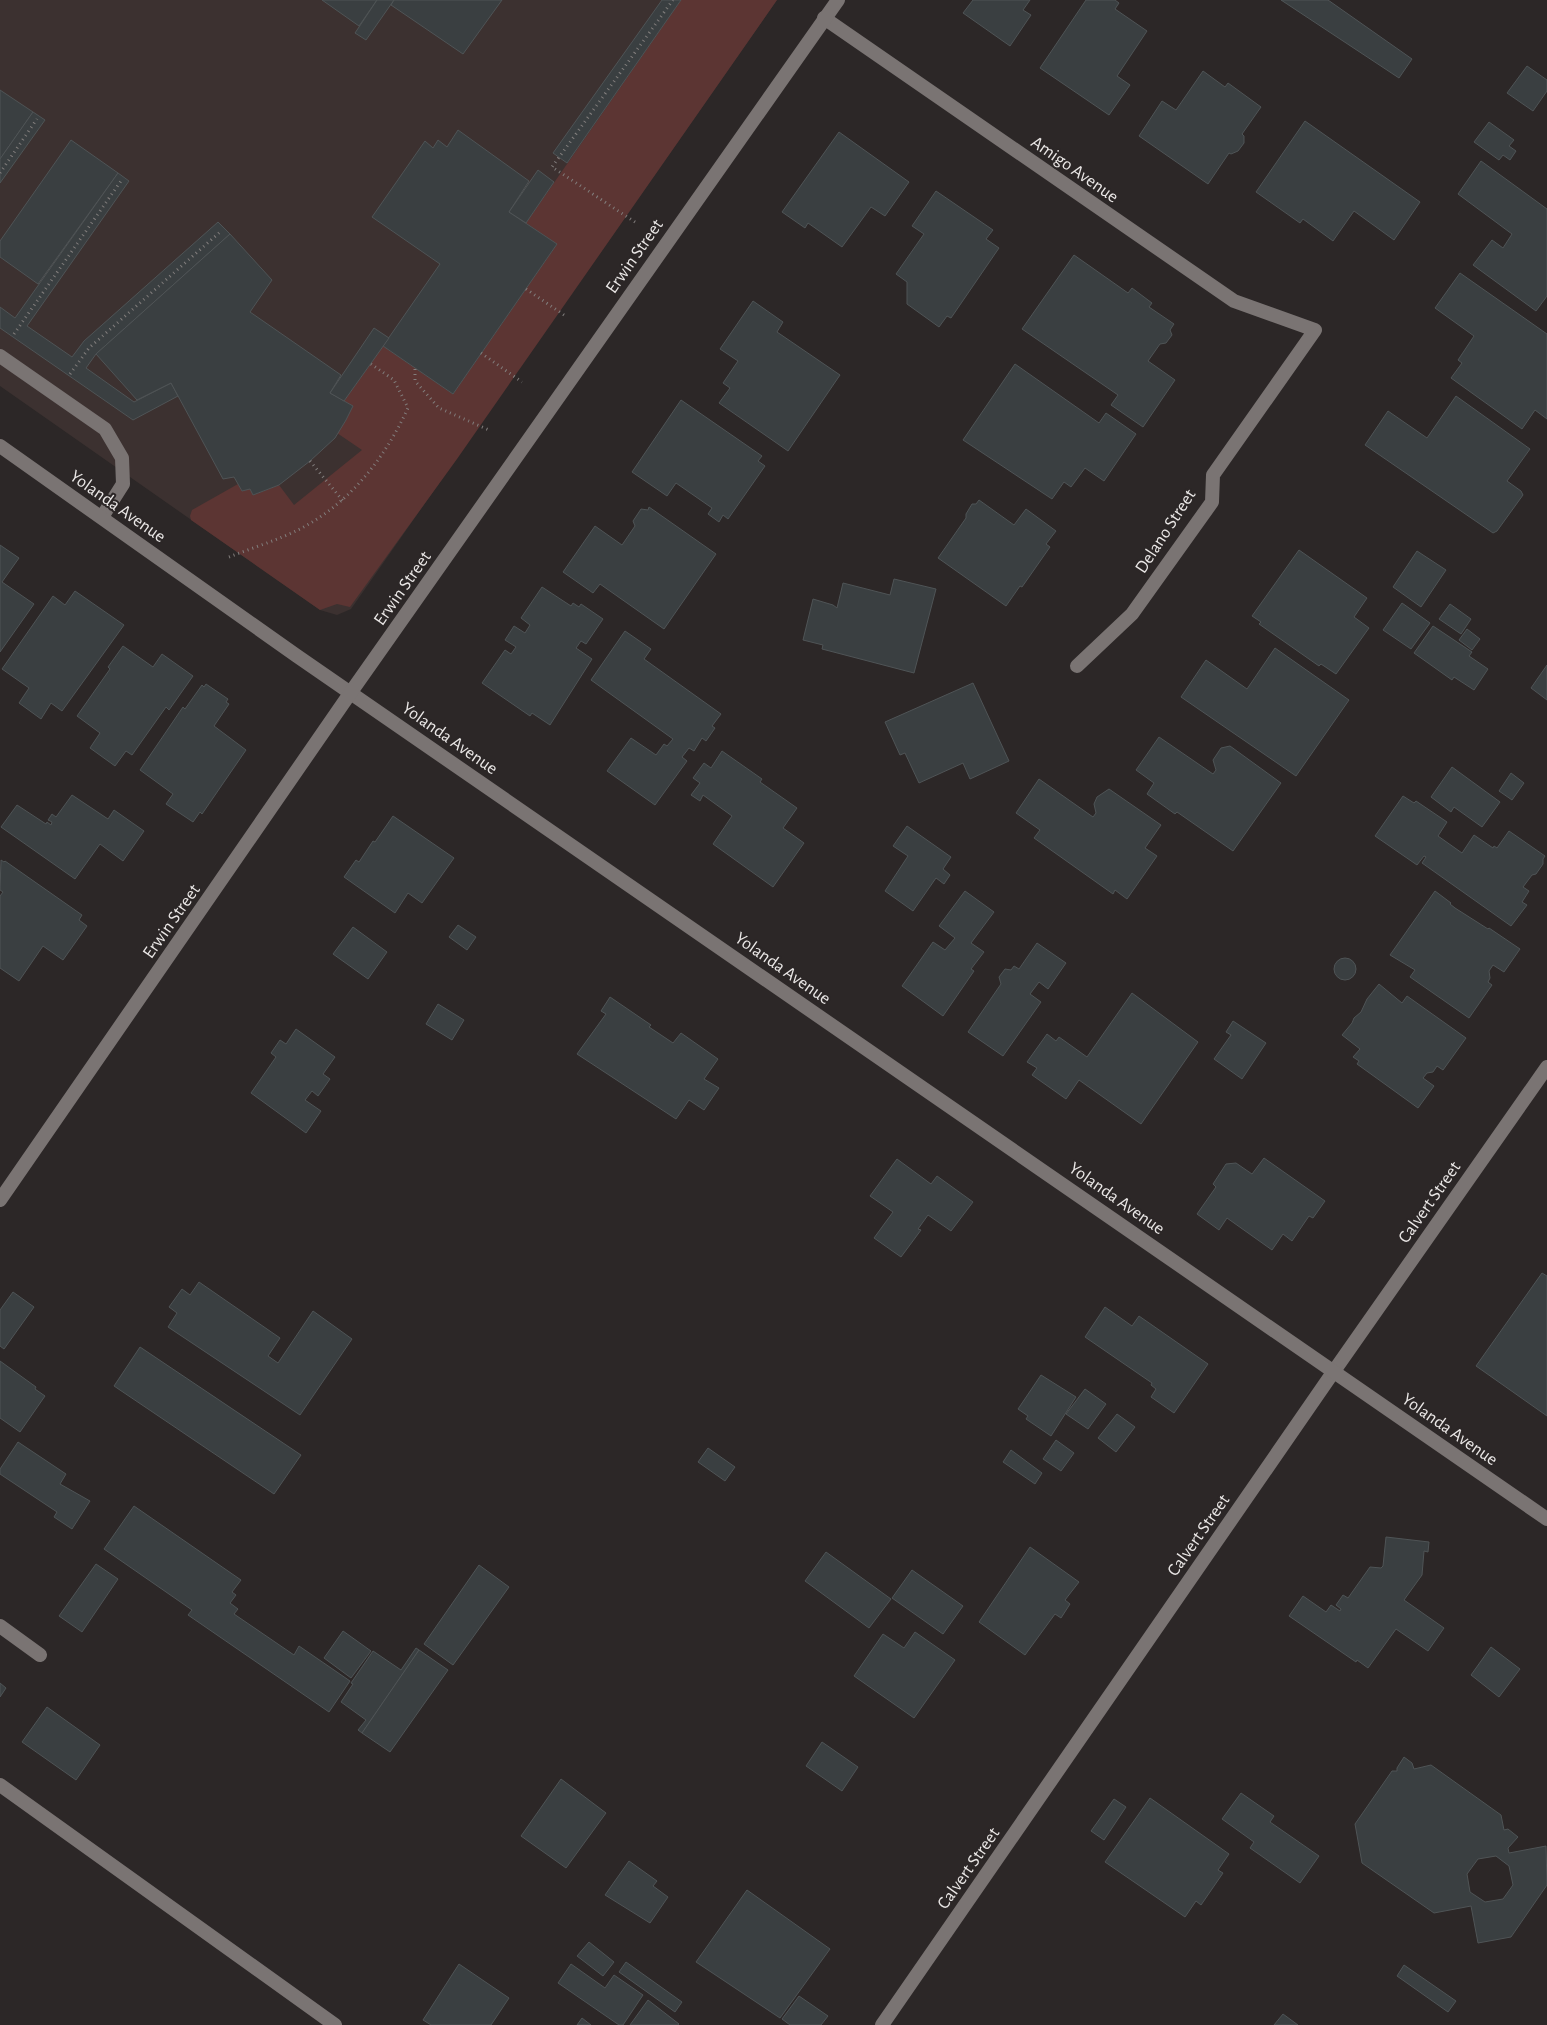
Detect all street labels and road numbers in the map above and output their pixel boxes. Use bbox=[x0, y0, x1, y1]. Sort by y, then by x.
street label: Amigo Avenue bbox=[1027, 133, 1121, 206]
street label: Erwin Street bbox=[603, 216, 667, 297]
street label: Yolanda Avenue bbox=[66, 467, 169, 546]
street label: Delano Street bbox=[1132, 486, 1200, 577]
street label: Erwin Street bbox=[371, 548, 435, 629]
street label: Yolanda Avenue bbox=[398, 699, 501, 778]
street label: Erwin Street bbox=[140, 881, 204, 962]
street label: Yolanda Avenue bbox=[731, 929, 834, 1008]
street label: Calvert Street bbox=[1395, 1158, 1464, 1247]
street label: Yolanda Avenue bbox=[1065, 1159, 1168, 1238]
street label: Yolanda Avenue bbox=[1398, 1390, 1501, 1469]
street label: Calvert Street bbox=[1164, 1491, 1233, 1580]
street label: Calvert Street bbox=[934, 1824, 1003, 1913]

